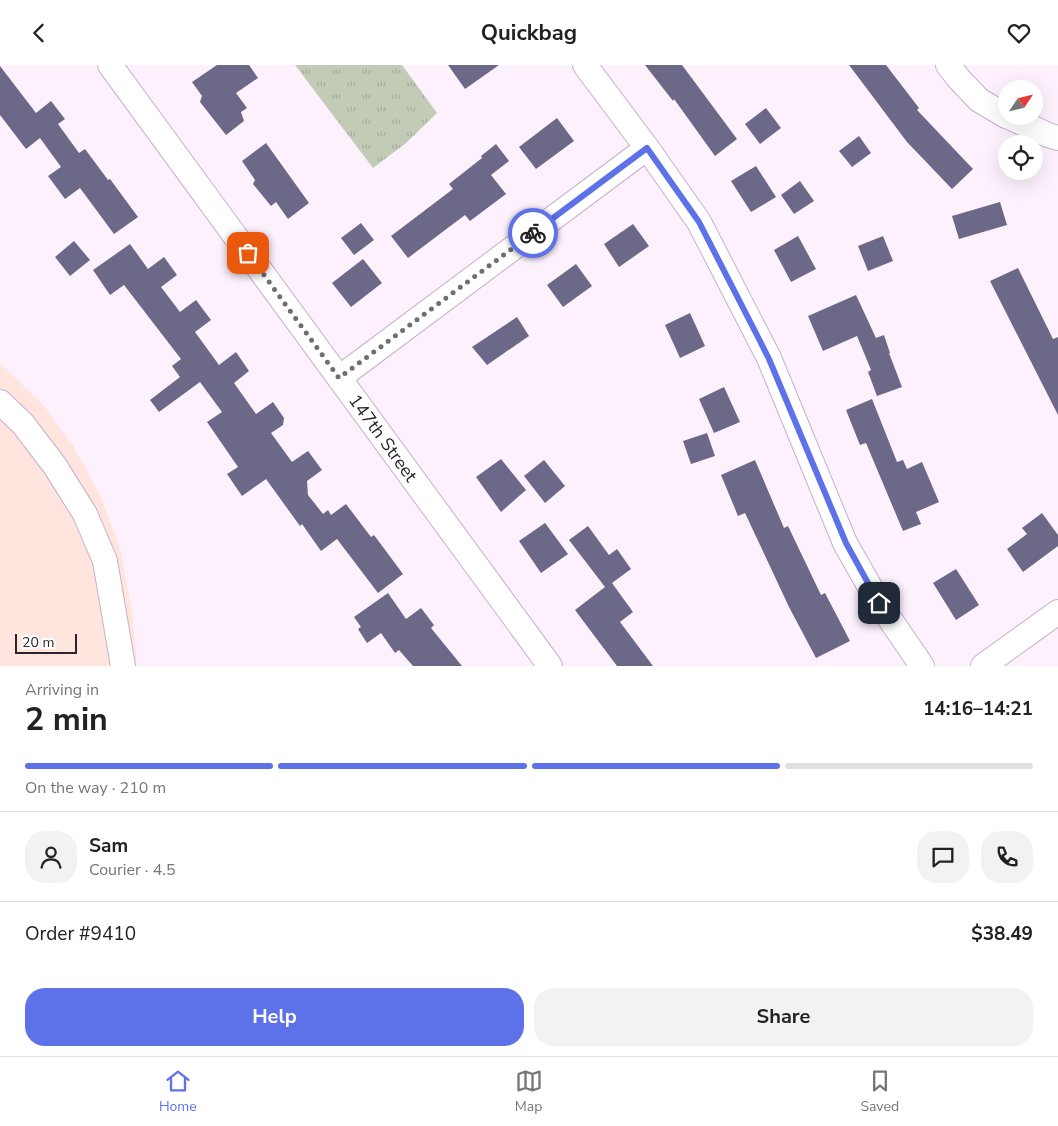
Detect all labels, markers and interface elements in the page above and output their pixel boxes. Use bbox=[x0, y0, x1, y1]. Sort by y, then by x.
text: Quickbag bbox=[481, 18, 577, 48]
icon: back bbox=[25, 19, 53, 47]
icon: heart bbox=[1005, 19, 1033, 47]
north arrow bbox=[998, 80, 1042, 125]
map controls bbox=[998, 80, 1043, 180]
button: locate bbox=[998, 135, 1043, 180]
courier bbox=[508, 208, 558, 258]
icon: bike bbox=[519, 219, 547, 247]
pin bbox=[227, 232, 269, 274]
icon: bag bbox=[234, 239, 262, 267]
street label: 147th Street bbox=[343, 389, 423, 487]
pin bbox=[858, 582, 900, 624]
icon: home bbox=[865, 589, 893, 617]
scale bar bbox=[15, 631, 78, 654]
text: 20 m bbox=[22, 633, 54, 652]
text: Arriving in bbox=[25, 679, 99, 701]
text: 14:16–14:21 bbox=[923, 696, 1033, 722]
text: 2 min bbox=[25, 698, 108, 741]
text: On the way · 210 m bbox=[25, 777, 166, 799]
button: person bbox=[25, 831, 77, 883]
button: chat bbox=[917, 831, 969, 883]
button: phone bbox=[981, 831, 1033, 883]
text: Sam bbox=[89, 833, 128, 859]
text: Courier · 4.5 bbox=[89, 859, 175, 881]
text: Order #9410 bbox=[25, 921, 136, 947]
text: $38.49 bbox=[971, 921, 1033, 947]
button: Help bbox=[25, 988, 524, 1046]
button: Share bbox=[534, 988, 1033, 1046]
tab: Home bbox=[159, 1067, 197, 1116]
tab: Map bbox=[515, 1067, 543, 1116]
tab: Saved bbox=[860, 1067, 899, 1116]

